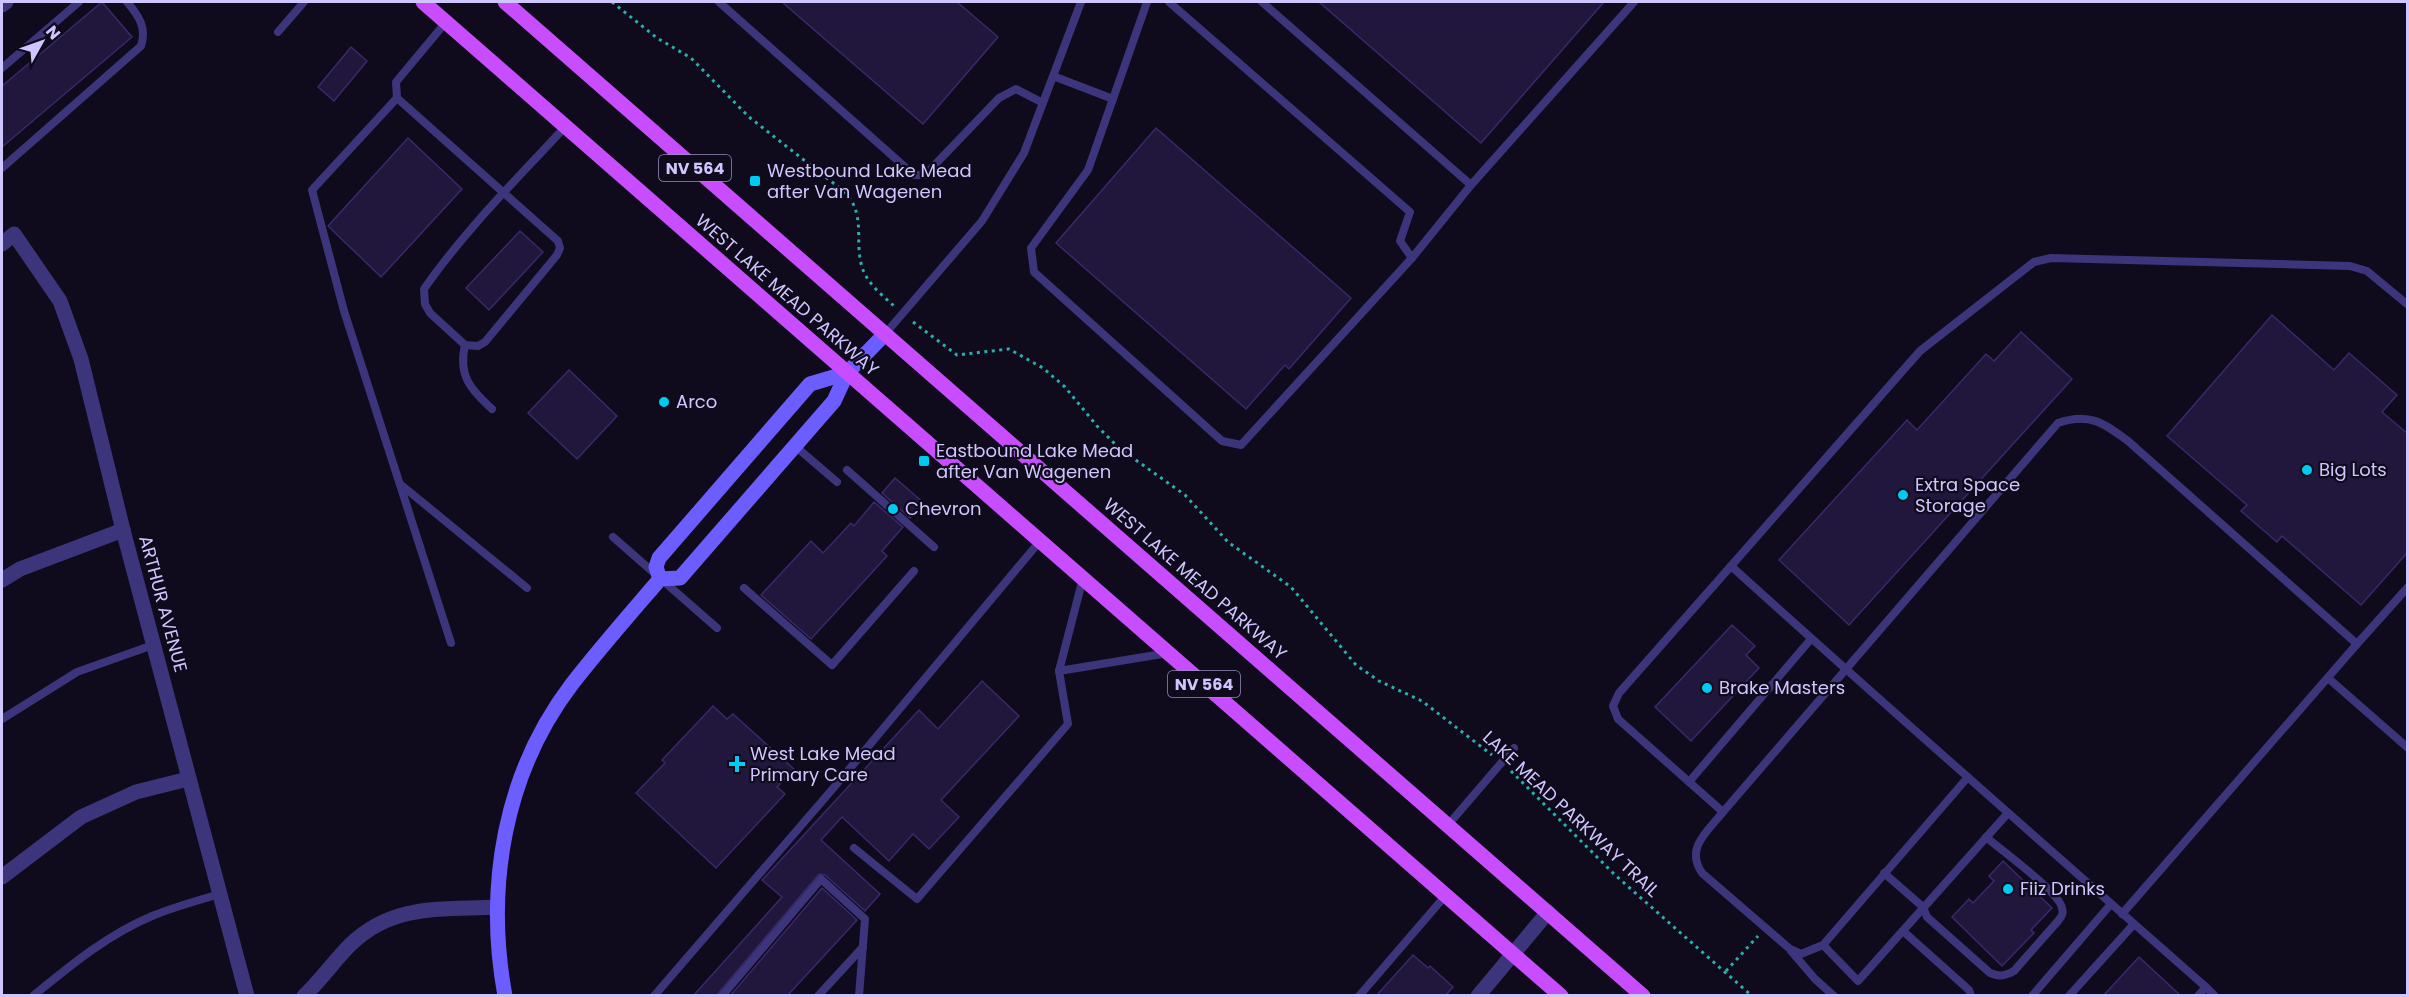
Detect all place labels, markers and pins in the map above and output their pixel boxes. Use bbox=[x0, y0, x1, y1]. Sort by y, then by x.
place label: Westbound Lake Mead after Van Wagenen bbox=[767, 158, 972, 204]
marker: Westbound Lake Mead after Van Wagenen bbox=[748, 174, 762, 188]
place label: Arco bbox=[676, 389, 717, 414]
marker: Arco bbox=[657, 395, 671, 409]
place label: Eastbound Lake Mead after Van Wagenen bbox=[936, 438, 1133, 484]
marker: Eastbound Lake Mead after Van Wagenen bbox=[917, 454, 931, 468]
place label: Big Lots bbox=[2319, 457, 2387, 482]
marker: Big Lots bbox=[2300, 463, 2314, 477]
place label: Extra Space Storage bbox=[1915, 472, 2020, 518]
marker: Extra Space Storage bbox=[1896, 488, 1910, 502]
place label: Chevron bbox=[905, 496, 981, 521]
marker: Chevron bbox=[886, 502, 900, 516]
place label: Brake Masters bbox=[1719, 675, 1845, 700]
marker: Brake Masters bbox=[1700, 681, 1714, 695]
place label: West Lake Mead Primary Care bbox=[750, 741, 896, 787]
marker: West Lake Mead Primary Care bbox=[728, 755, 746, 773]
place label: Fiiz Drinks bbox=[2020, 876, 2105, 901]
marker: Fiiz Drinks bbox=[2001, 882, 2015, 896]

